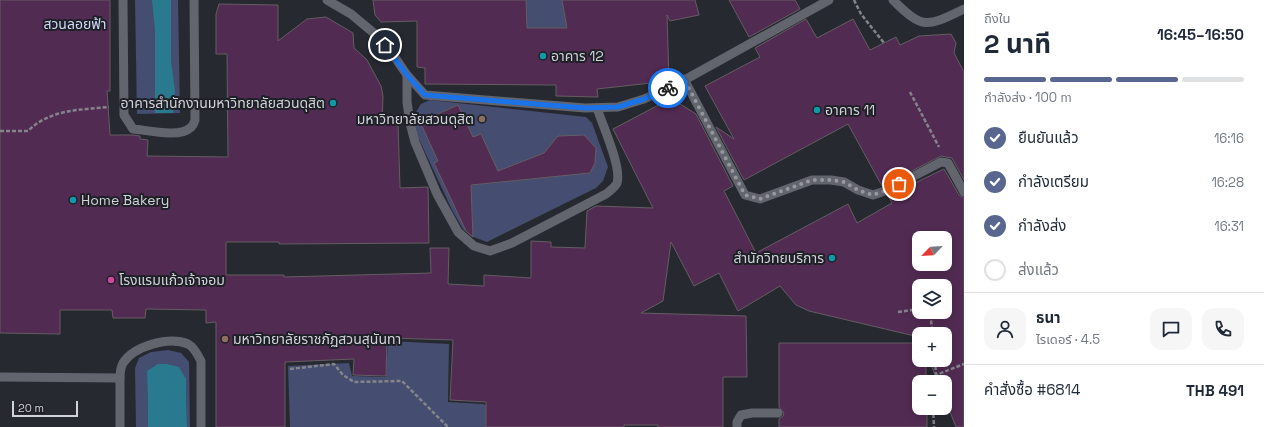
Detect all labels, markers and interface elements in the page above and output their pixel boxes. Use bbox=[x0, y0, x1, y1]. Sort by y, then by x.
text: ถึงใน bbox=[984, 10, 1010, 27]
park label: สวนลอยฟ้า bbox=[43, 15, 107, 33]
text: 16:45–16:50 bbox=[1157, 25, 1244, 44]
text: 2 นาที bbox=[984, 27, 1051, 61]
pin bbox=[368, 28, 402, 62]
icon: home bbox=[374, 34, 396, 56]
place label: อาคาร 12 bbox=[551, 47, 604, 65]
marker: อาคาร 12 bbox=[538, 51, 548, 61]
courier bbox=[648, 68, 688, 108]
icon: bike bbox=[657, 77, 679, 99]
text: กำลังส่ง · 100 m bbox=[984, 89, 1072, 106]
place label: อาคารสำนักงานมหาวิทยาลัยสวนดุสิต bbox=[120, 94, 325, 112]
marker: อาคารสำนักงานมหาวิทยาลัยสวนดุสิต bbox=[328, 98, 338, 108]
place label: อาคาร 11 bbox=[825, 101, 875, 119]
marker: อาคาร 11 bbox=[812, 105, 822, 115]
place label: มหาวิทยาลัยสวนดุสิต bbox=[357, 110, 474, 128]
marker: มหาวิทยาลัยสวนดุสิต bbox=[477, 114, 487, 124]
icon: check bbox=[984, 127, 1006, 149]
text: ยืนยันแล้ว bbox=[1018, 128, 1079, 147]
text: 16:16 bbox=[1214, 130, 1244, 147]
pin bbox=[882, 167, 916, 201]
icon: check bbox=[984, 171, 1006, 193]
text: กำลังเตรียม bbox=[1018, 172, 1089, 191]
icon: bag bbox=[888, 173, 910, 195]
text: 16:28 bbox=[1211, 174, 1244, 191]
place label: Home Bakery bbox=[81, 191, 169, 209]
marker: Home Bakery bbox=[68, 195, 78, 205]
icon: check bbox=[984, 215, 1006, 237]
text: กำลังส่ง bbox=[1018, 216, 1066, 235]
text: 16:31 bbox=[1214, 218, 1244, 235]
north arrow bbox=[912, 231, 952, 271]
map controls bbox=[912, 231, 952, 415]
place label: สำนักวิทยบริการ bbox=[733, 249, 824, 267]
marker: สำนักวิทยบริการ bbox=[827, 253, 837, 263]
text: ส่งแล้ว bbox=[1018, 260, 1059, 279]
place label: โรงแรมแก้วเจ้าจอม bbox=[119, 271, 225, 289]
marker: โรงแรมแก้วเจ้าจอม bbox=[106, 275, 116, 285]
button: layers bbox=[912, 279, 952, 319]
button: person bbox=[984, 308, 1026, 350]
text: ธนา bbox=[1036, 308, 1061, 327]
button: chat bbox=[1150, 308, 1192, 350]
button: phone bbox=[1202, 308, 1244, 350]
button: + bbox=[912, 327, 952, 367]
place label: มหาวิทยาลัยราชภัฏสวนสุนันทา bbox=[233, 330, 401, 348]
text: ไรเดอร์ · 4.5 bbox=[1036, 331, 1100, 348]
marker: มหาวิทยาลัยราชภัฏสวนสุนันทา bbox=[220, 334, 230, 344]
button: − bbox=[912, 375, 952, 415]
text: คำสั่งซื้อ #6814 bbox=[984, 380, 1080, 399]
text: THB 491 bbox=[1186, 381, 1244, 400]
scale bar bbox=[12, 399, 78, 418]
text: 20 m bbox=[18, 401, 44, 415]

